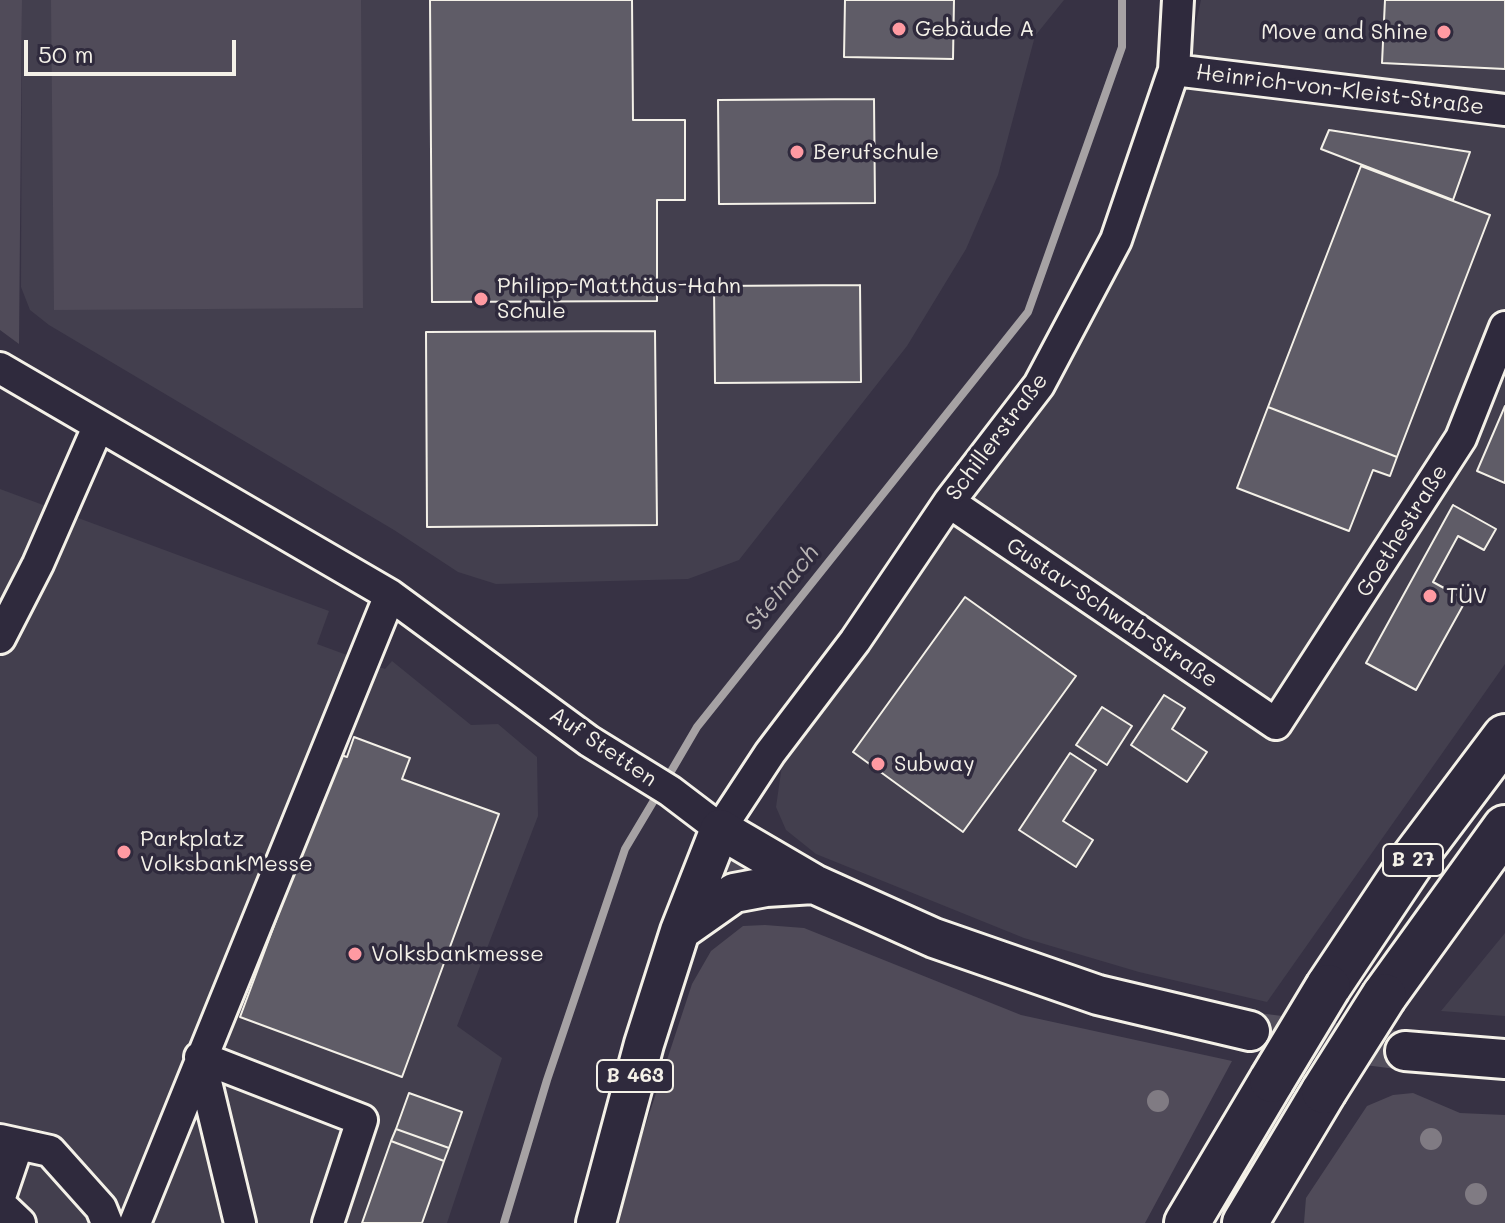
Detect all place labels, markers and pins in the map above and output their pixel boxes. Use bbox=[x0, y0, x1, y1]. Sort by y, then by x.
place label: Gebäude A bbox=[915, 16, 1035, 42]
place label: Move and Shine bbox=[1261, 19, 1428, 45]
marker: Gebäude A bbox=[890, 20, 908, 38]
marker: Move and Shine bbox=[1435, 23, 1453, 41]
place label: Berufschule bbox=[813, 139, 939, 165]
marker: Berufschule bbox=[788, 143, 806, 161]
place label: Philipp-Matthäus-Hahn Schule bbox=[497, 273, 741, 324]
marker: Philipp-Matthäus-Hahn Schule bbox=[472, 290, 490, 308]
place label: TÜV bbox=[1446, 583, 1487, 609]
marker: TÜV bbox=[1421, 587, 1439, 605]
place label: Subway bbox=[894, 751, 975, 777]
marker: Subway bbox=[869, 755, 887, 773]
place label: Parkplatz VolksbankMesse bbox=[140, 826, 313, 878]
marker: Parkplatz VolksbankMesse bbox=[115, 843, 133, 861]
place label: Volksbankmesse bbox=[371, 941, 544, 967]
marker: Volksbankmesse bbox=[346, 945, 364, 963]

